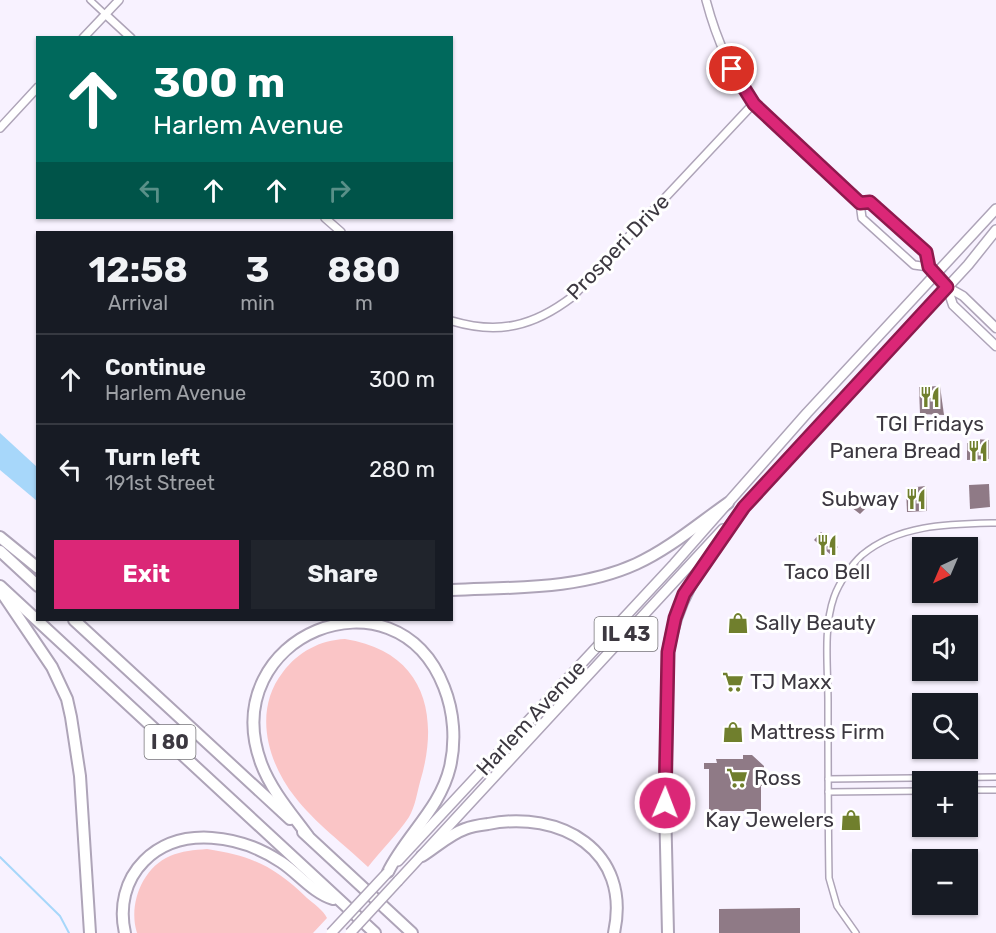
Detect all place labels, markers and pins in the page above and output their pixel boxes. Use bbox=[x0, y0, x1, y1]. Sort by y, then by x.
pin bbox=[706, 43, 757, 94]
restaurant icon: TGI Fridays bbox=[918, 385, 942, 409]
place label: TGI Fridays bbox=[876, 411, 984, 436]
place label: Panera Bread bbox=[829, 438, 961, 463]
restaurant icon: Panera Bread bbox=[966, 439, 990, 463]
place label: Subway bbox=[822, 486, 899, 511]
restaurant icon: Subway bbox=[904, 487, 928, 511]
restaurant icon: Taco Bell bbox=[815, 533, 839, 557]
place label: Taco Bell bbox=[784, 559, 870, 584]
place label: Sally Beauty bbox=[755, 610, 876, 635]
shop icon: Sally Beauty bbox=[726, 611, 750, 635]
place label: TJ Maxx bbox=[750, 669, 831, 694]
supermarket icon: TJ Maxx bbox=[721, 670, 745, 694]
place label: Mattress Firm bbox=[750, 719, 885, 744]
shop icon: Mattress Firm bbox=[721, 720, 745, 744]
place label: Ross bbox=[754, 765, 801, 790]
supermarket icon: Ross bbox=[725, 766, 749, 790]
place label: Kay Jewelers bbox=[705, 807, 834, 832]
shop icon: Kay Jewelers bbox=[839, 808, 863, 832]

